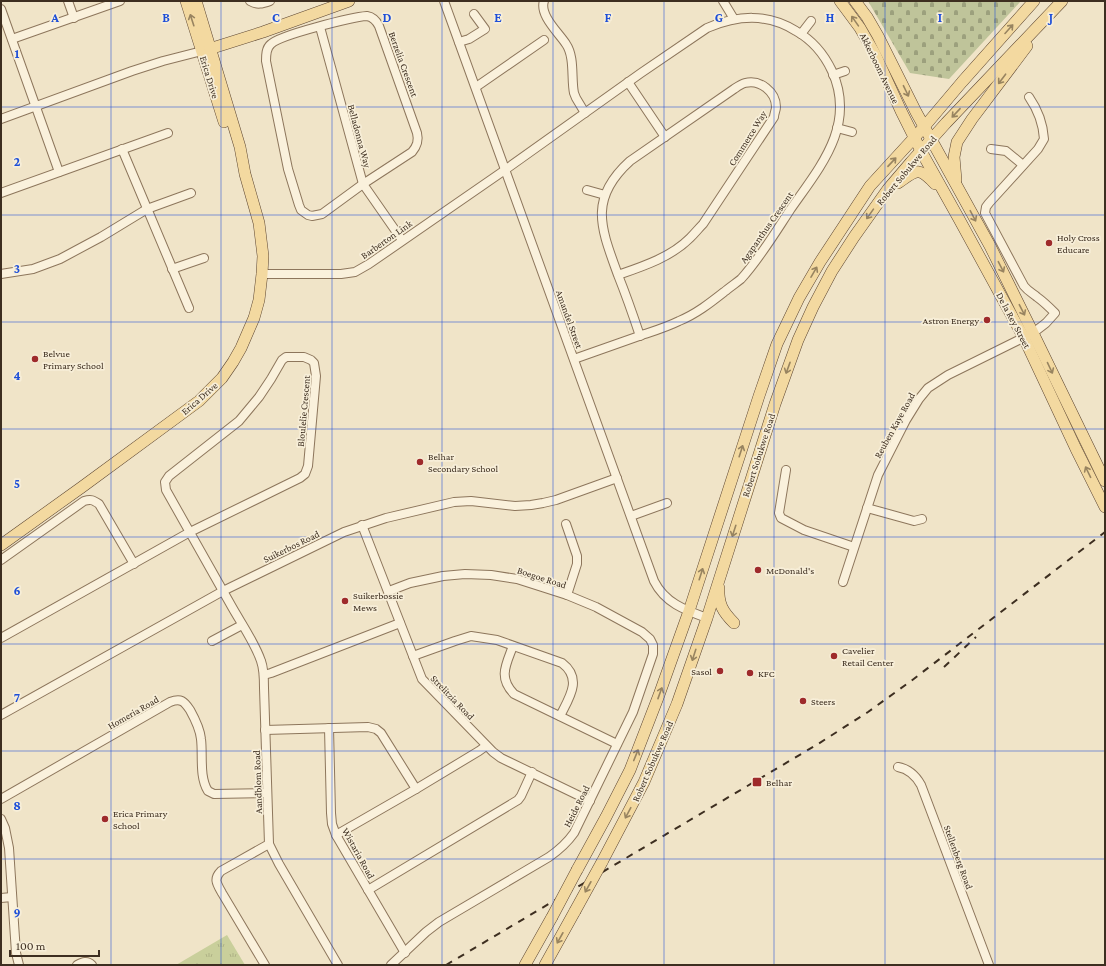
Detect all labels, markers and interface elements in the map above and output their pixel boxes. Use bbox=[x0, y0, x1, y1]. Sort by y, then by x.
text: A bbox=[50, 10, 59, 25]
text: B bbox=[162, 10, 170, 25]
text: C bbox=[272, 10, 280, 25]
text: D bbox=[383, 10, 392, 25]
text: E bbox=[494, 10, 502, 25]
text: F bbox=[605, 10, 612, 25]
text: G bbox=[715, 10, 723, 25]
text: H bbox=[826, 10, 835, 25]
text: I bbox=[938, 10, 942, 25]
text: J bbox=[1047, 10, 1053, 25]
one-way arrow bbox=[188, 13, 195, 26]
one-way arrow bbox=[851, 16, 859, 27]
one-way arrow bbox=[1005, 24, 1014, 34]
street label: Berzelia Crescent bbox=[387, 30, 421, 99]
street label: Akkerboom Avenue bbox=[858, 31, 902, 106]
text: 1 bbox=[15, 46, 20, 61]
street label: Erica Drive bbox=[198, 54, 221, 100]
one-way arrow bbox=[998, 74, 1006, 85]
one-way arrow bbox=[903, 85, 910, 97]
street label: Belladonna Way bbox=[346, 103, 373, 169]
one-way arrow bbox=[952, 107, 961, 117]
street label: Commerce Way bbox=[726, 108, 769, 168]
street label: Robert Sobukwe Road bbox=[874, 133, 939, 207]
text: 2 bbox=[14, 154, 21, 169]
one-way arrow bbox=[887, 157, 897, 167]
street label: Agapanthus Crescent bbox=[738, 189, 796, 265]
one-way arrow bbox=[866, 208, 874, 219]
one-way arrow bbox=[969, 209, 977, 221]
street label: Barberton Link bbox=[359, 218, 414, 261]
place label: Holy Cross Educare bbox=[1057, 232, 1100, 255]
marker: Holy Cross Educare bbox=[1044, 238, 1054, 248]
text: 3 bbox=[14, 261, 20, 276]
one-way arrow bbox=[997, 261, 1005, 273]
one-way arrow bbox=[811, 266, 819, 278]
street label: Amandel Street bbox=[554, 288, 585, 351]
street label: De la Rey Street bbox=[994, 290, 1033, 351]
one-way arrow bbox=[1019, 304, 1026, 316]
place label: Astron Energy bbox=[923, 315, 979, 326]
marker: Astron Energy bbox=[982, 315, 992, 325]
place label: Belvue Primary School bbox=[43, 348, 104, 371]
marker: Belvue Primary School bbox=[30, 354, 40, 364]
one-way arrow bbox=[783, 362, 791, 374]
one-way arrow bbox=[1047, 362, 1054, 374]
text: 4 bbox=[13, 368, 21, 383]
street label: Bloulelie Crescent bbox=[295, 374, 312, 447]
street label: Erica Drive bbox=[179, 379, 220, 417]
street label: Reuben Kaye Road bbox=[872, 390, 917, 460]
street label: Robert Sobukwe Road bbox=[740, 411, 777, 498]
one-way arrow bbox=[738, 444, 745, 457]
place label: Belhar Secondary School bbox=[428, 451, 499, 474]
marker: Belhar Secondary School bbox=[415, 457, 425, 467]
one-way arrow bbox=[1083, 466, 1091, 478]
text: 5 bbox=[14, 476, 20, 491]
one-way arrow bbox=[730, 525, 737, 538]
street label: Suikerbos Road bbox=[261, 528, 322, 565]
street label: Boegoe Road bbox=[516, 564, 569, 591]
marker: McDonald's bbox=[753, 565, 763, 575]
place label: McDonald's bbox=[766, 565, 814, 576]
one-way arrow bbox=[698, 568, 705, 581]
text: 6 bbox=[13, 583, 21, 598]
place label: Suikerbossie Mews bbox=[353, 590, 404, 613]
marker: Suikerbossie Mews bbox=[340, 596, 350, 606]
place label: Cavelier Retail Center bbox=[842, 645, 894, 668]
one-way arrow bbox=[690, 648, 697, 661]
marker: Cavelier Retail Center bbox=[829, 651, 839, 661]
place label: Sasol bbox=[691, 666, 712, 677]
marker: Sasol bbox=[715, 666, 725, 676]
marker: KFC bbox=[745, 668, 755, 678]
place label: KFC bbox=[758, 668, 775, 679]
street label: Strelitzia Road bbox=[429, 673, 477, 723]
one-way arrow bbox=[657, 686, 664, 699]
text: 7 bbox=[14, 690, 20, 705]
street label: Homeria Road bbox=[106, 693, 161, 731]
marker: Steers bbox=[798, 696, 808, 706]
place label: Steers bbox=[811, 696, 835, 707]
street label: Robert Sobukwe Road bbox=[630, 718, 676, 803]
street label: Aandblom Road bbox=[251, 749, 264, 814]
one-way arrow bbox=[632, 749, 640, 761]
marker: Belhar bbox=[751, 776, 763, 788]
place label: Belhar bbox=[766, 777, 792, 788]
street label: Heide Road bbox=[561, 783, 592, 829]
text: 8 bbox=[13, 798, 21, 813]
one-way arrow bbox=[624, 807, 631, 819]
place label: Erica Primary School bbox=[113, 808, 168, 831]
marker: Erica Primary School bbox=[100, 814, 110, 824]
street label: Stellenberg Road bbox=[942, 824, 975, 891]
street label: Wistaria Road bbox=[340, 826, 377, 881]
one-way arrow bbox=[584, 880, 592, 892]
text: 9 bbox=[13, 905, 21, 920]
scale bar bbox=[10, 932, 99, 958]
one-way arrow bbox=[556, 932, 563, 944]
text: 100 m bbox=[16, 939, 46, 953]

